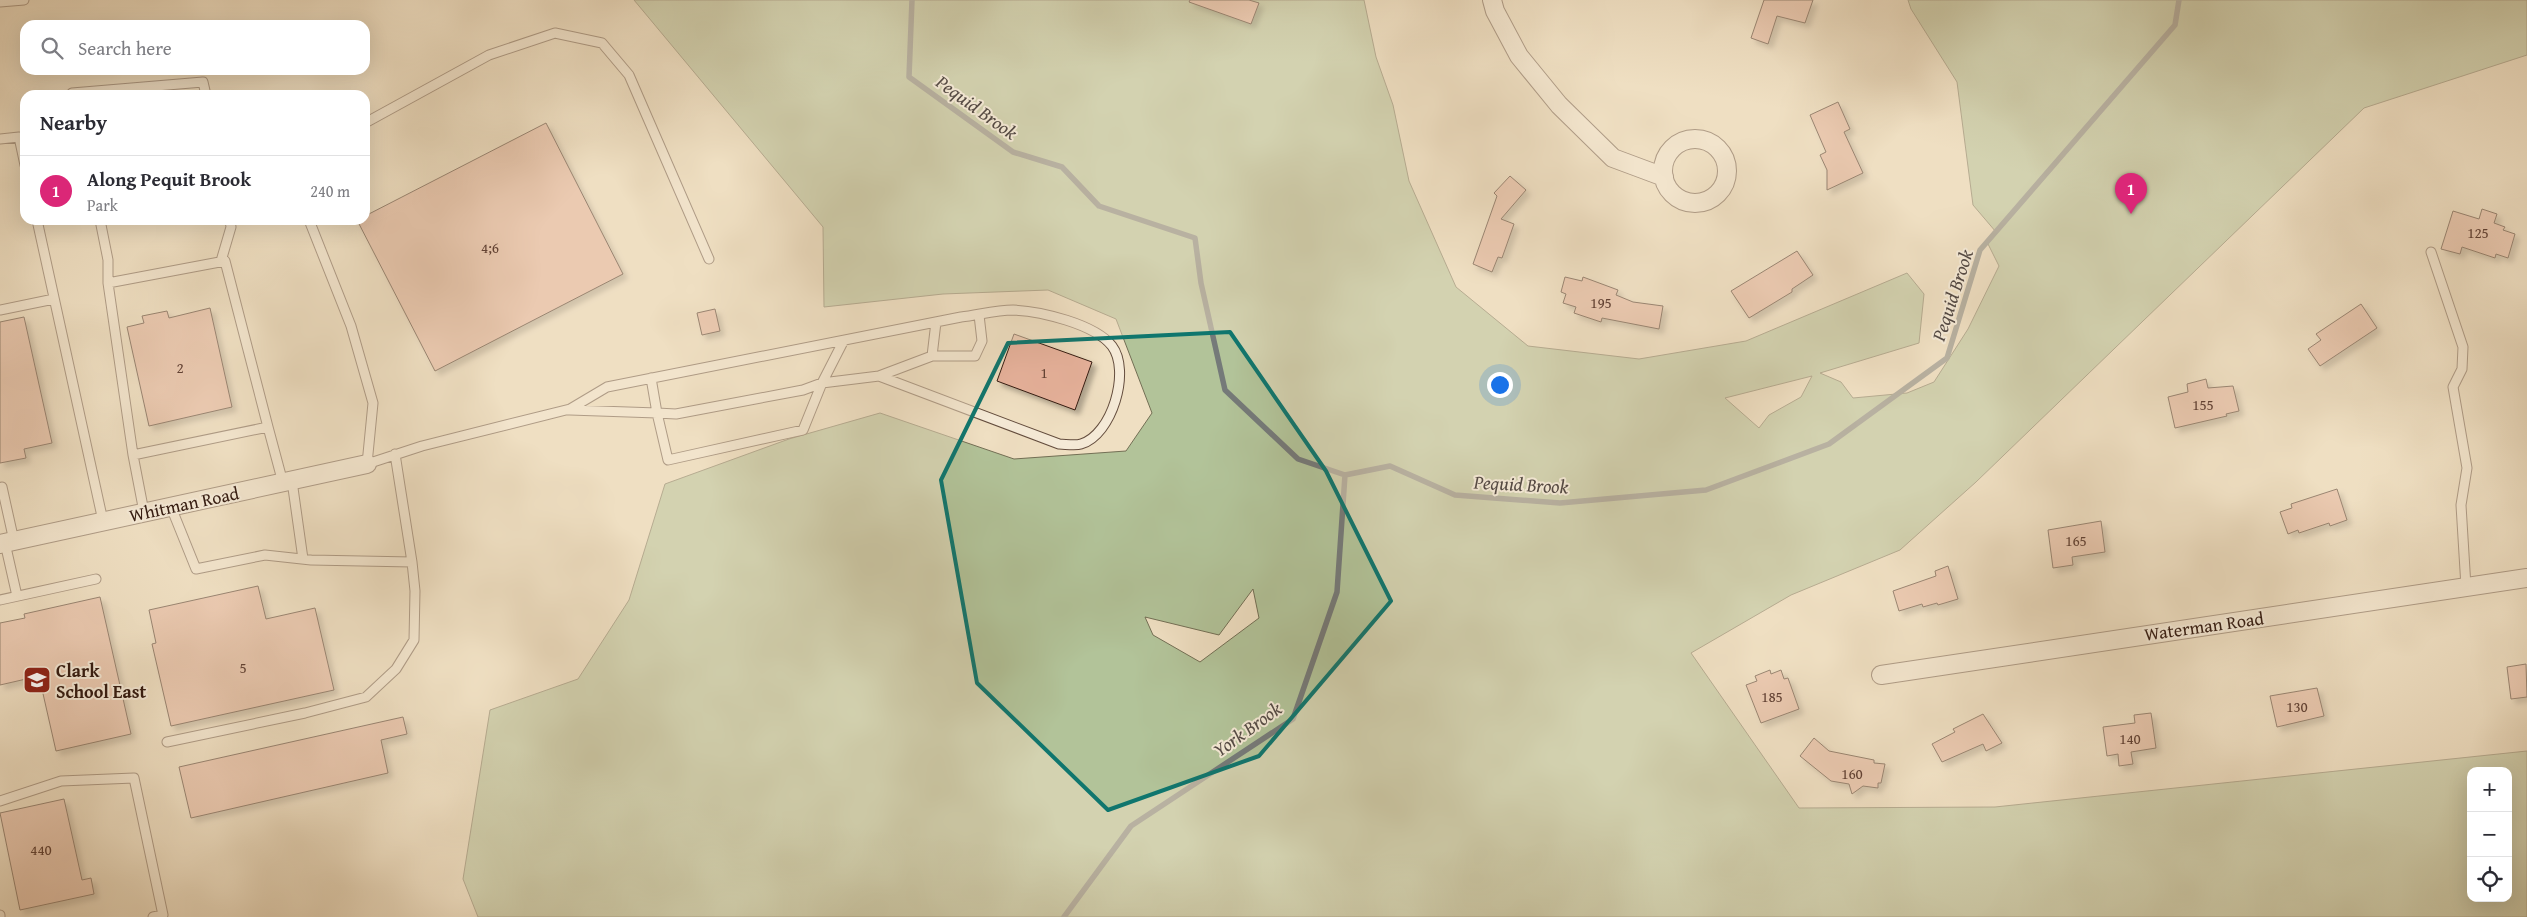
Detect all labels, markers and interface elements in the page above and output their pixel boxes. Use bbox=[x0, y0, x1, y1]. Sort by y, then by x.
search box bbox=[20, 20, 370, 75]
icon: search bbox=[38, 34, 66, 62]
text: Search here bbox=[78, 34, 172, 62]
water label: Pequid Brook bbox=[930, 67, 1024, 146]
text: Nearby bbox=[40, 107, 107, 138]
text: Along Pequit Brook bbox=[87, 165, 251, 193]
pin: 1 bbox=[2115, 173, 2147, 214]
text: 1 bbox=[52, 179, 60, 203]
text: 240 m bbox=[310, 179, 350, 203]
text: Park bbox=[87, 193, 118, 217]
house number: 125 bbox=[2467, 222, 2489, 243]
house number: 4;6 bbox=[481, 237, 499, 258]
water label: Pequid Brook bbox=[1924, 245, 1980, 345]
house number: 195 bbox=[1590, 292, 1612, 313]
house number: 2 bbox=[176, 357, 184, 378]
house number: 1 bbox=[1040, 362, 1048, 383]
your location bbox=[1487, 372, 1513, 398]
house number: 155 bbox=[2192, 394, 2214, 415]
water label: Pequid Brook bbox=[1472, 467, 1569, 500]
street label: Whitman Road bbox=[127, 479, 242, 529]
house number: 165 bbox=[2065, 530, 2087, 551]
street label: Waterman Road bbox=[2143, 604, 2266, 648]
place label: Clark School East bbox=[56, 657, 146, 705]
house number: 5 bbox=[239, 657, 247, 678]
school or university icon: Clark School East bbox=[22, 665, 52, 695]
house number: 185 bbox=[1761, 686, 1783, 707]
water label: York Brook bbox=[1207, 694, 1287, 763]
house number: 130 bbox=[2286, 696, 2308, 717]
house number: 140 bbox=[2119, 728, 2141, 749]
house number: 160 bbox=[1841, 763, 1863, 784]
map controls bbox=[2467, 767, 2512, 902]
button: + bbox=[2467, 767, 2512, 812]
button: − bbox=[2467, 812, 2512, 857]
house number: 440 bbox=[30, 839, 52, 860]
button: locate bbox=[2467, 857, 2512, 902]

